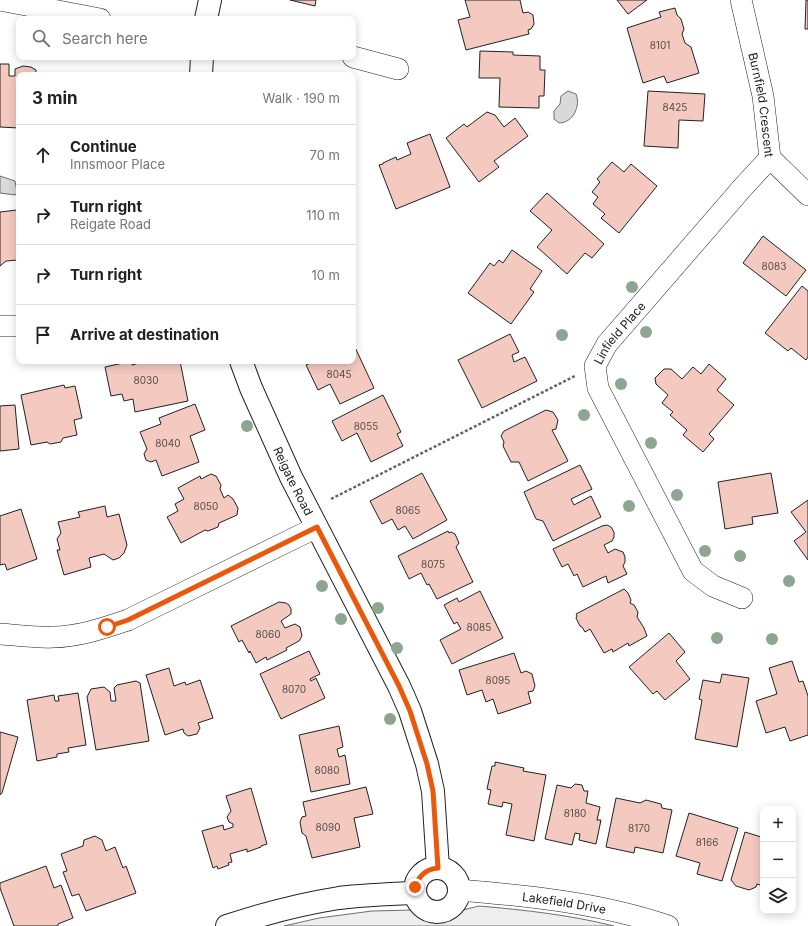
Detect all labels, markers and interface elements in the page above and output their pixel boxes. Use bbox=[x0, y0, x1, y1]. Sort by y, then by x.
search box bbox=[16, 16, 356, 60]
icon: search bbox=[30, 27, 52, 49]
text: Search here bbox=[62, 29, 148, 48]
house number: 8101 bbox=[650, 39, 670, 51]
street label: Burnfield Crescent bbox=[746, 51, 777, 158]
text: 3 min bbox=[32, 88, 78, 108]
text: Walk · 190 m bbox=[263, 90, 340, 106]
house number: 8425 bbox=[663, 101, 687, 113]
text: Continue bbox=[70, 137, 137, 156]
icon: ahead bbox=[32, 144, 54, 166]
text: 70 m bbox=[310, 147, 340, 163]
text: Innsmoor Place bbox=[70, 156, 165, 172]
text: Turn right bbox=[70, 197, 142, 216]
icon: right bbox=[32, 204, 54, 226]
text: 110 m bbox=[306, 207, 340, 223]
text: Reigate Road bbox=[70, 216, 151, 232]
house number: 8083 bbox=[762, 260, 786, 272]
icon: right bbox=[32, 264, 54, 286]
text: Turn right bbox=[70, 265, 142, 284]
text: 10 m bbox=[311, 267, 340, 283]
street label: Linfield Place bbox=[590, 298, 648, 367]
icon: arrive bbox=[32, 324, 54, 346]
text: Arrive at destination bbox=[70, 325, 219, 344]
house number: 8045 bbox=[326, 368, 352, 380]
house number: 8030 bbox=[134, 374, 158, 386]
house number: 8055 bbox=[354, 420, 378, 432]
house number: 8040 bbox=[155, 437, 181, 449]
street label: Reigate Road bbox=[271, 444, 317, 518]
house number: 8050 bbox=[194, 500, 218, 512]
house number: 8065 bbox=[396, 504, 420, 516]
house number: 8075 bbox=[421, 558, 445, 570]
route start bbox=[98, 618, 116, 636]
house number: 8085 bbox=[467, 621, 491, 633]
house number: 8060 bbox=[255, 628, 281, 640]
house number: 8095 bbox=[486, 674, 510, 686]
house number: 8070 bbox=[282, 683, 306, 695]
house number: 8080 bbox=[315, 764, 340, 776]
map controls bbox=[760, 806, 796, 914]
button: + bbox=[760, 806, 796, 842]
house number: 8180 bbox=[564, 807, 586, 819]
house number: 8090 bbox=[315, 821, 341, 833]
house number: 8170 bbox=[628, 822, 650, 834]
house number: 8166 bbox=[696, 836, 718, 848]
button: − bbox=[760, 842, 796, 878]
route end bbox=[406, 878, 424, 896]
button: layers bbox=[760, 878, 796, 914]
street label: Lakefield Drive bbox=[522, 889, 608, 916]

